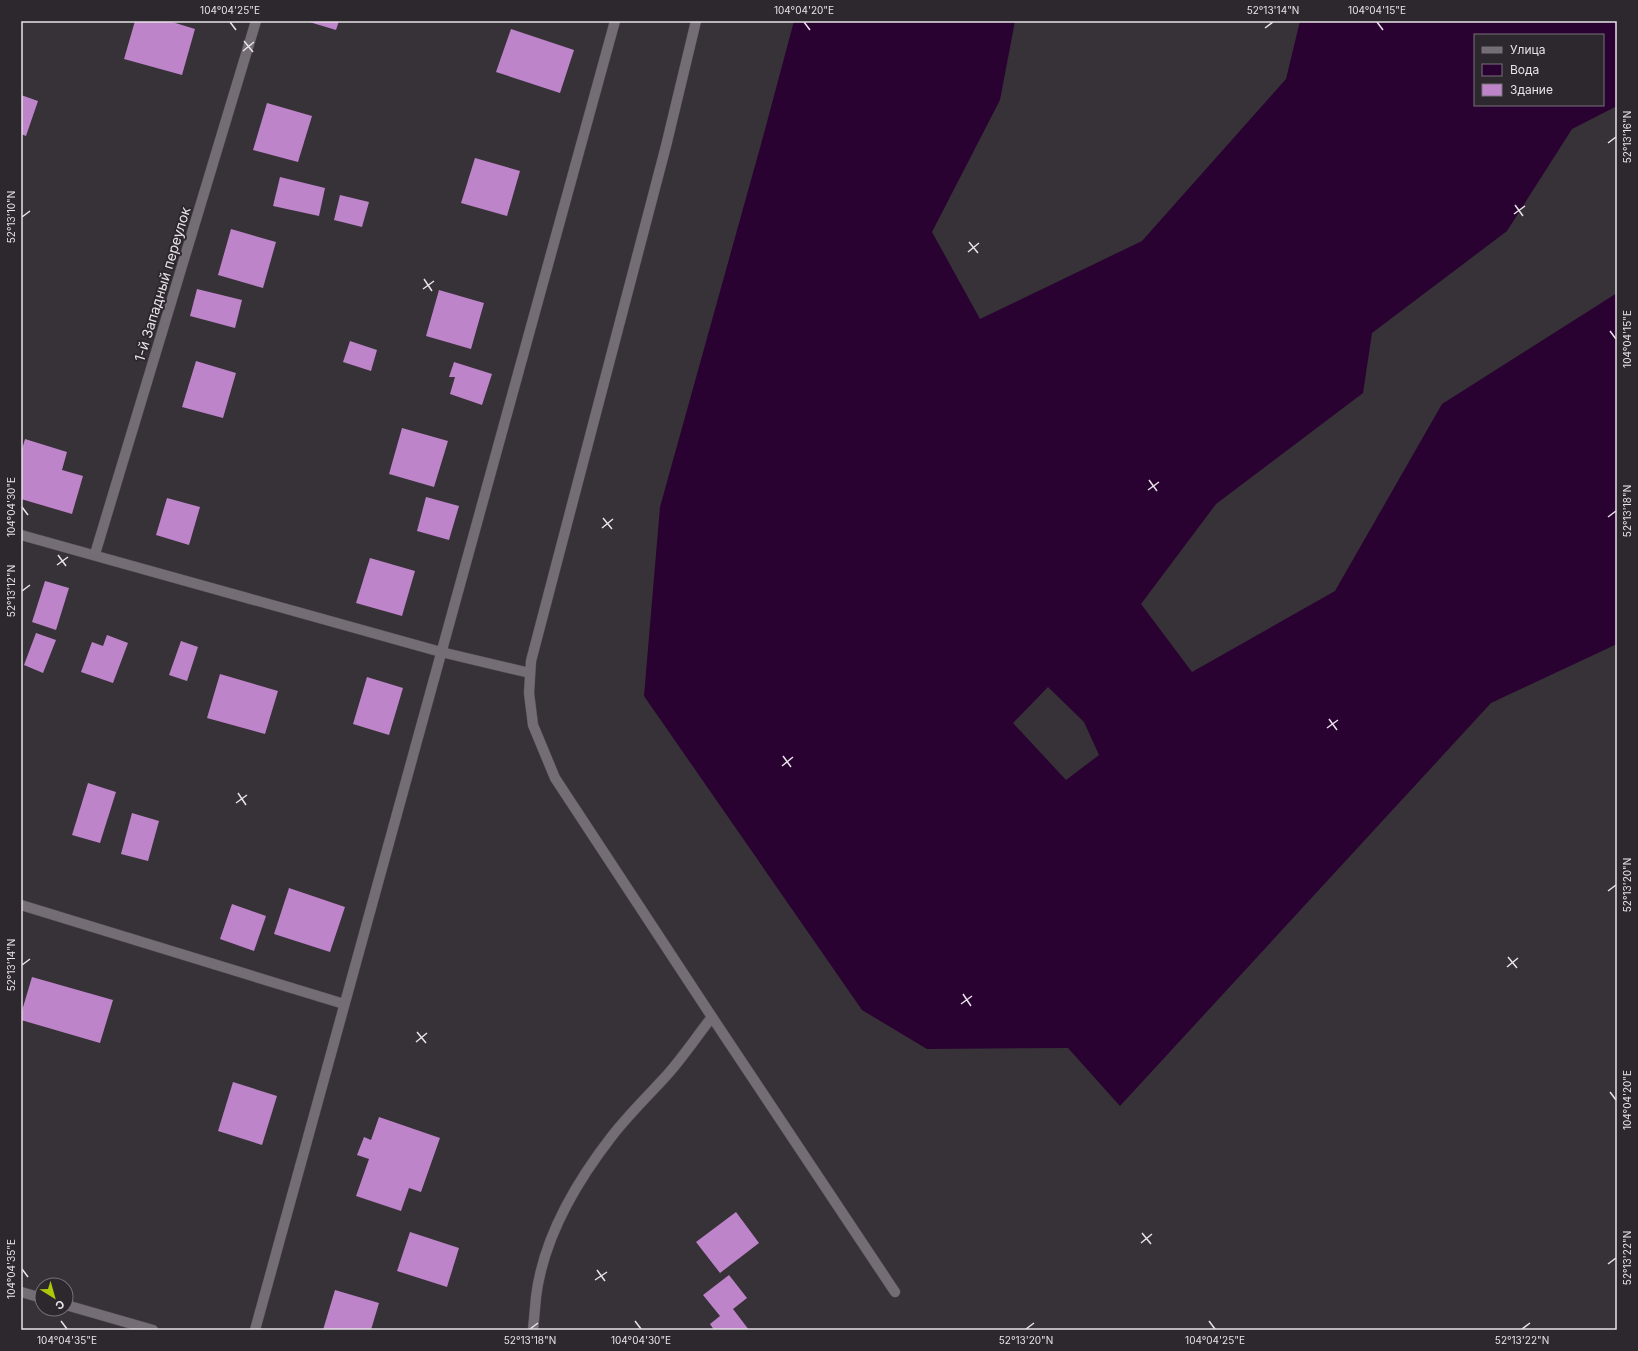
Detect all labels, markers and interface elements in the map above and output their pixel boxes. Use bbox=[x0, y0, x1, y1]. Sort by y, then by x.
text: 104°04'25"E bbox=[200, 4, 260, 16]
text: 104°04'20"E bbox=[774, 4, 834, 16]
text: 52°13'14"N bbox=[1247, 4, 1299, 16]
text: 104°04'15"E bbox=[1348, 4, 1406, 16]
legend bbox=[1474, 34, 1604, 106]
text: Улица bbox=[1510, 42, 1545, 57]
text: Вода bbox=[1510, 62, 1539, 77]
text: Здание bbox=[1510, 82, 1553, 97]
text: 52°13'16"N bbox=[1621, 111, 1633, 163]
text: 52°13'10"N bbox=[5, 191, 17, 243]
street label: 1-й Западный переулок bbox=[130, 204, 194, 363]
text: 104°04'15"E bbox=[1621, 310, 1633, 368]
text: 104°04'30"E bbox=[5, 477, 17, 537]
text: 52°13'18"N bbox=[1621, 485, 1633, 537]
text: 52°13'12"N bbox=[5, 565, 17, 617]
text: 52°13'20"N bbox=[1621, 858, 1633, 912]
text: 52°13'14"N bbox=[5, 939, 17, 991]
text: 104°04'20"E bbox=[1621, 1070, 1633, 1130]
text: 52°13'22"N bbox=[1621, 1231, 1633, 1285]
text: 104°04'35"E bbox=[5, 1239, 17, 1299]
north arrow bbox=[34, 1277, 74, 1317]
text: С bbox=[53, 1297, 67, 1313]
text: 104°04'35"E bbox=[37, 1334, 97, 1346]
text: 52°13'18"N bbox=[504, 1334, 556, 1346]
text: 104°04'30"E bbox=[611, 1334, 671, 1346]
text: 52°13'20"N bbox=[999, 1334, 1053, 1346]
text: 104°04'25"E bbox=[1185, 1334, 1245, 1346]
text: 52°13'22"N bbox=[1495, 1334, 1549, 1346]

